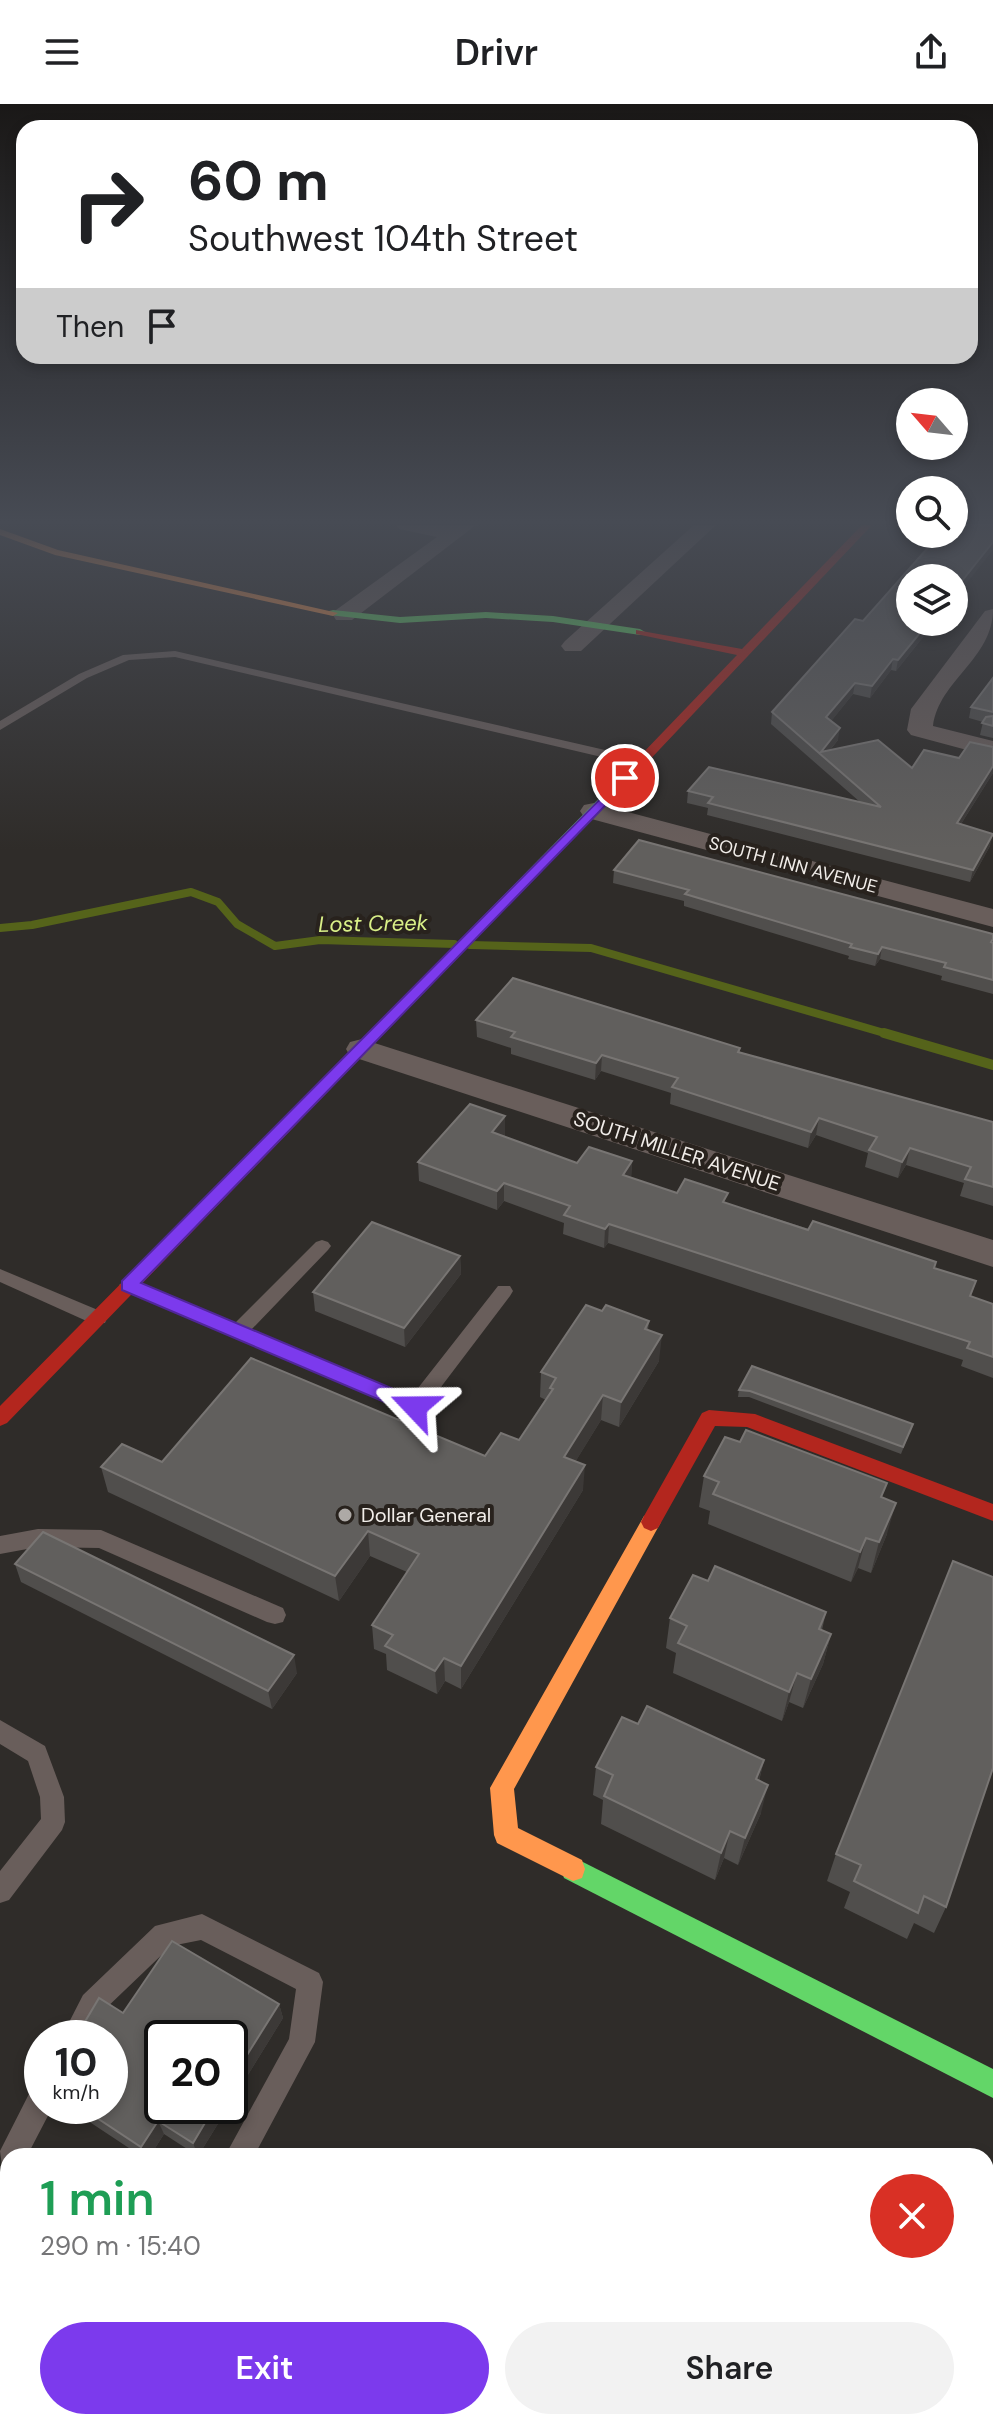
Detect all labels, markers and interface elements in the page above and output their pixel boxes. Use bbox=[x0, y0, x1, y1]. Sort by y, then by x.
text: Drivr bbox=[455, 29, 538, 76]
icon: menu bbox=[40, 30, 84, 74]
icon: share bbox=[909, 30, 953, 74]
text: 60 m bbox=[188, 144, 329, 217]
icon: right bbox=[56, 152, 160, 256]
text: Southwest 104th Street bbox=[188, 215, 578, 262]
icon: arrive bbox=[140, 304, 184, 348]
text: Then bbox=[56, 307, 124, 346]
north arrow bbox=[896, 388, 968, 460]
map controls bbox=[896, 388, 968, 636]
button: search bbox=[896, 476, 968, 548]
button: layers bbox=[896, 564, 968, 636]
pin bbox=[591, 744, 659, 812]
icon: arrive bbox=[603, 756, 647, 800]
street label: SOUTH LINN AVENUE bbox=[706, 831, 880, 899]
water label: Lost Creek bbox=[318, 908, 429, 939]
street label: SOUTH MILLER AVENUE bbox=[570, 1105, 784, 1197]
position arrow bbox=[373, 1365, 457, 1449]
place label: Dollar General bbox=[361, 1502, 491, 1528]
marker: Dollar General bbox=[336, 1506, 354, 1524]
speed limit sign: 20 bbox=[144, 2020, 248, 2124]
text: 10 bbox=[55, 2036, 97, 2088]
text: km/h bbox=[52, 2079, 100, 2105]
text: 1 min bbox=[40, 2167, 155, 2230]
button: close bbox=[870, 2174, 954, 2258]
text: 290 m · 15:40 bbox=[40, 2229, 201, 2263]
button: Exit bbox=[40, 2322, 489, 2414]
button: Share bbox=[505, 2322, 954, 2414]

